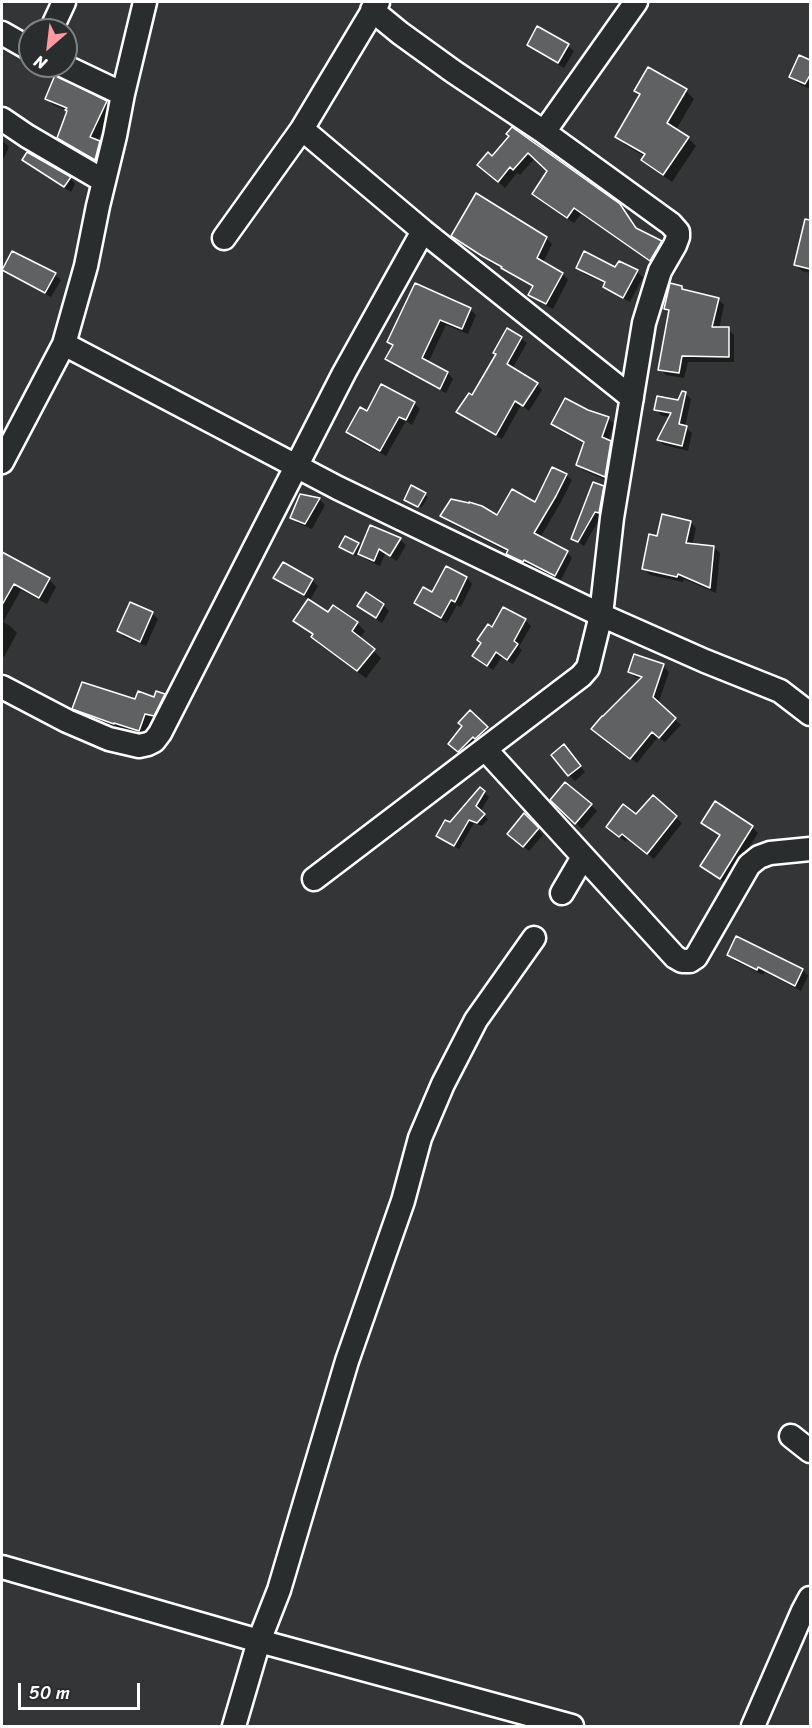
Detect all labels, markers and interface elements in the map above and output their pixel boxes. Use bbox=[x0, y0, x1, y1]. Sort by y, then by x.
north arrow bbox=[18, 18, 78, 78]
text: N bbox=[29, 47, 52, 78]
scale bar bbox=[21, 1671, 142, 1709]
text: 50 m bbox=[29, 1677, 70, 1709]

